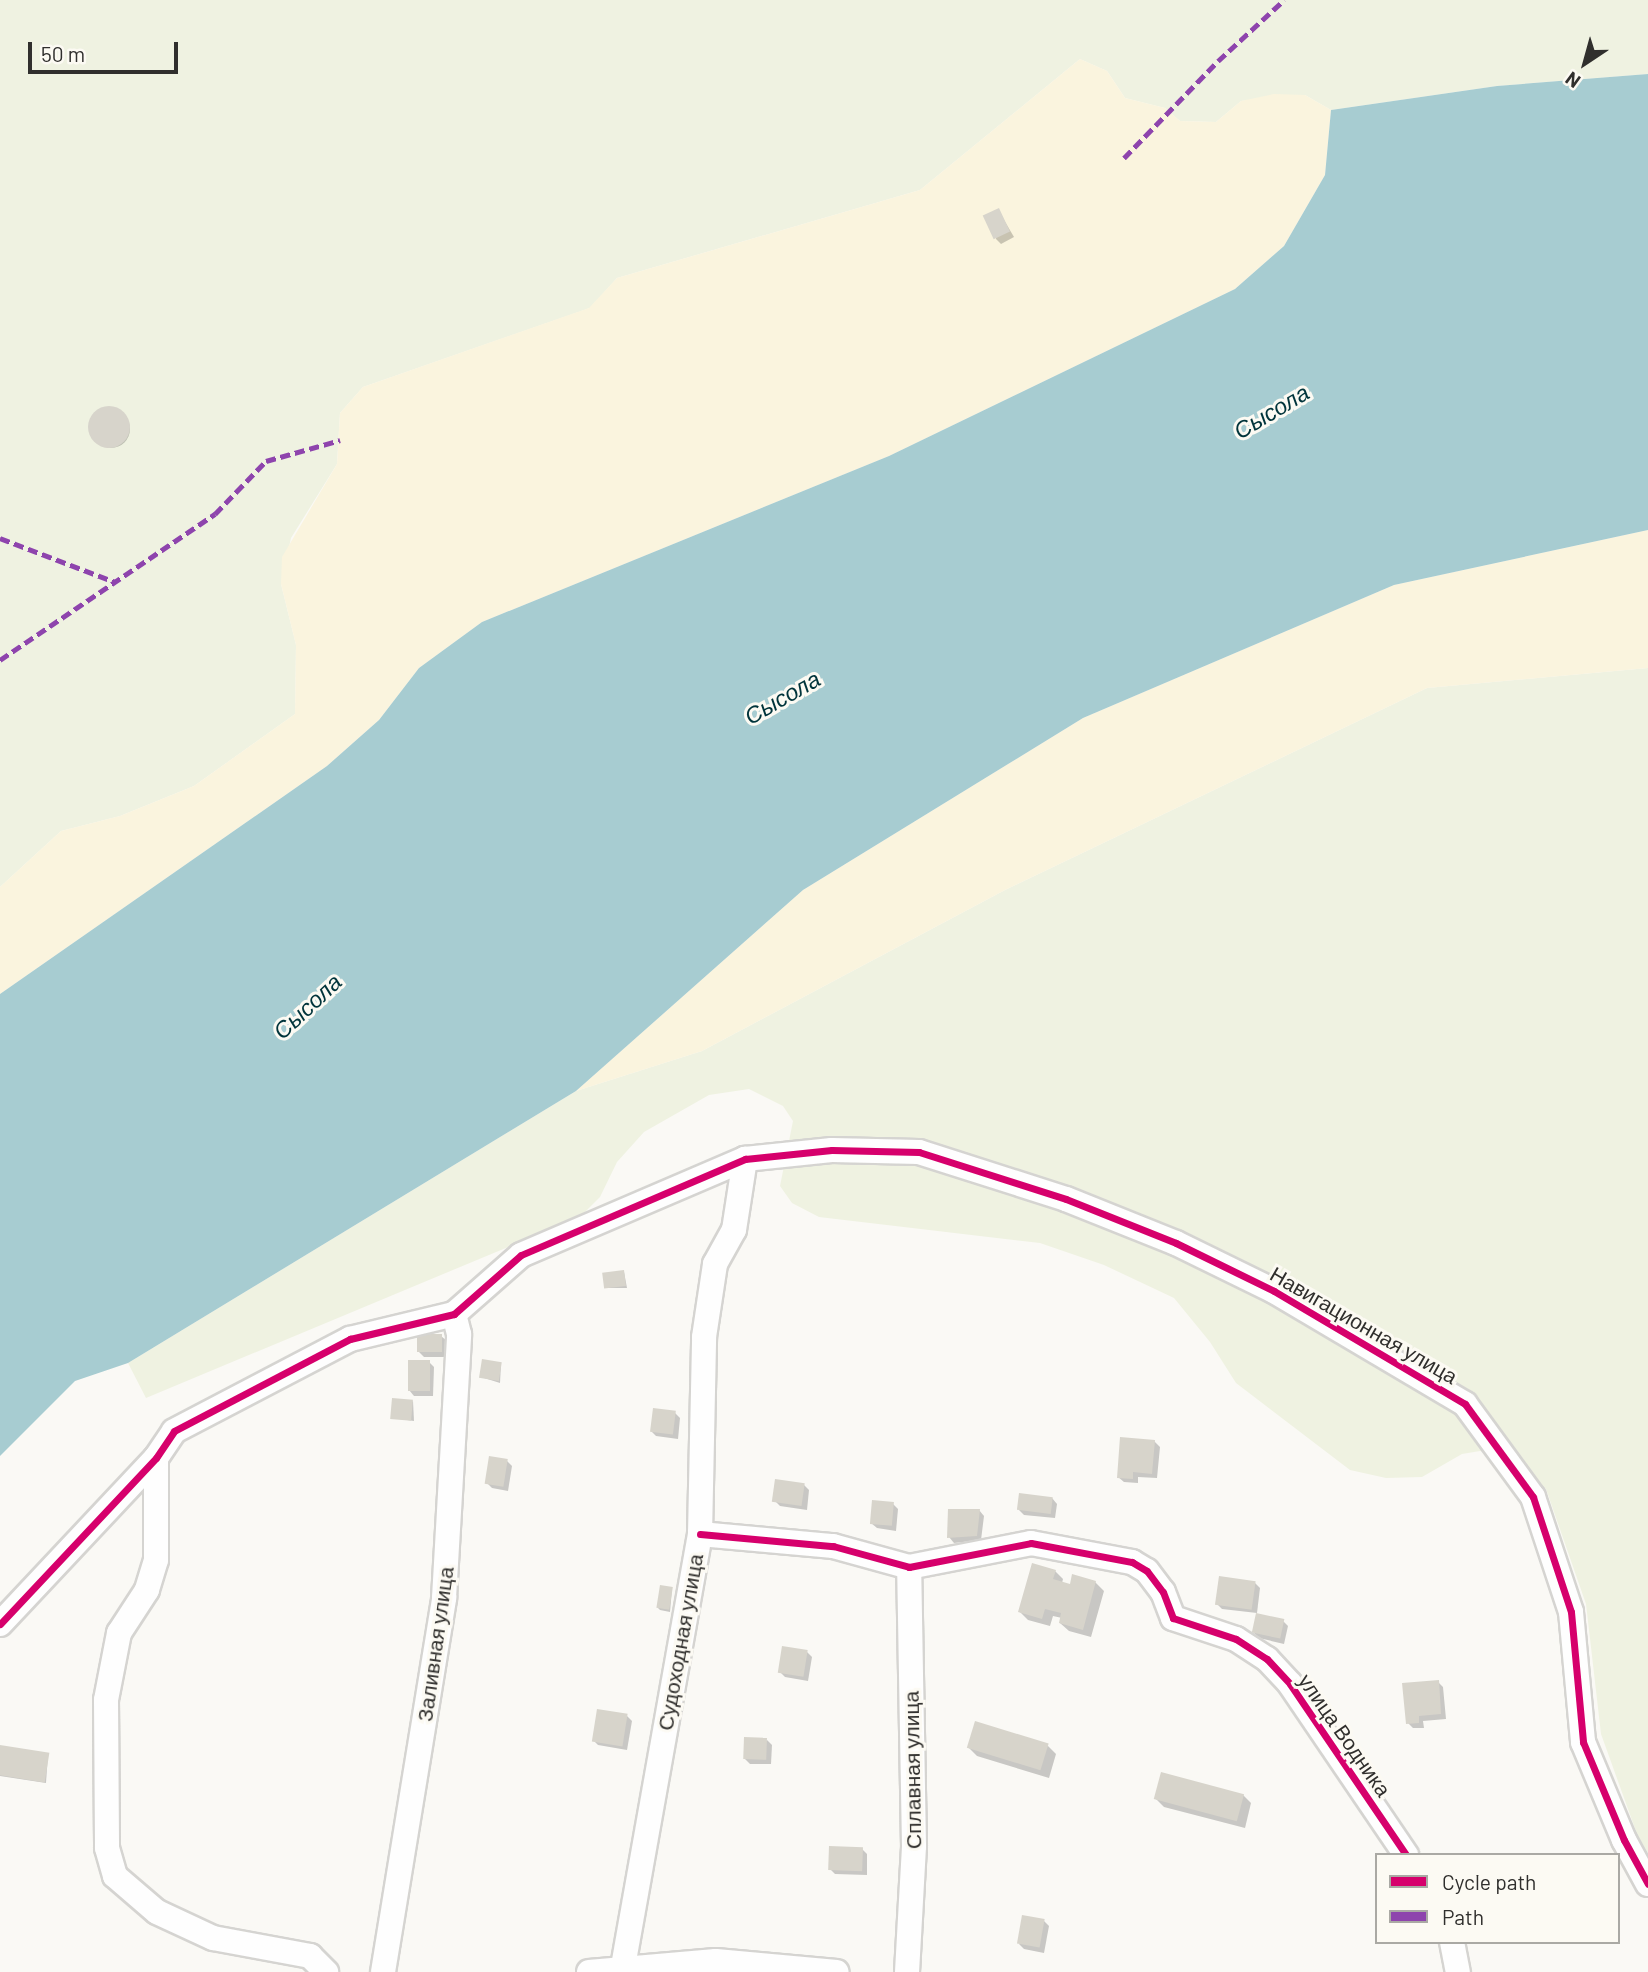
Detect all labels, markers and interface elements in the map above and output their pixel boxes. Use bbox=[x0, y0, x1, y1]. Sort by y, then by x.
scale bar bbox=[32, 28, 182, 72]
north arrow bbox=[1550, 28, 1620, 98]
text: 50 m bbox=[41, 41, 85, 66]
text: N bbox=[1560, 67, 1584, 93]
water label: Сысола bbox=[1228, 378, 1314, 444]
water label: Сысола bbox=[739, 664, 825, 730]
water label: Сысола bbox=[267, 968, 347, 1044]
street label: Навигационная улица bbox=[1266, 1261, 1462, 1389]
street label: Судоходная улица bbox=[652, 1552, 708, 1732]
street label: Заливная улица bbox=[412, 1565, 458, 1723]
street label: улица Водника bbox=[1293, 1669, 1397, 1801]
street label: Сплавная улица bbox=[898, 1691, 926, 1849]
legend bbox=[1375, 1853, 1620, 1944]
text: Cycle path bbox=[1442, 1869, 1536, 1894]
text: Path bbox=[1442, 1904, 1484, 1929]

